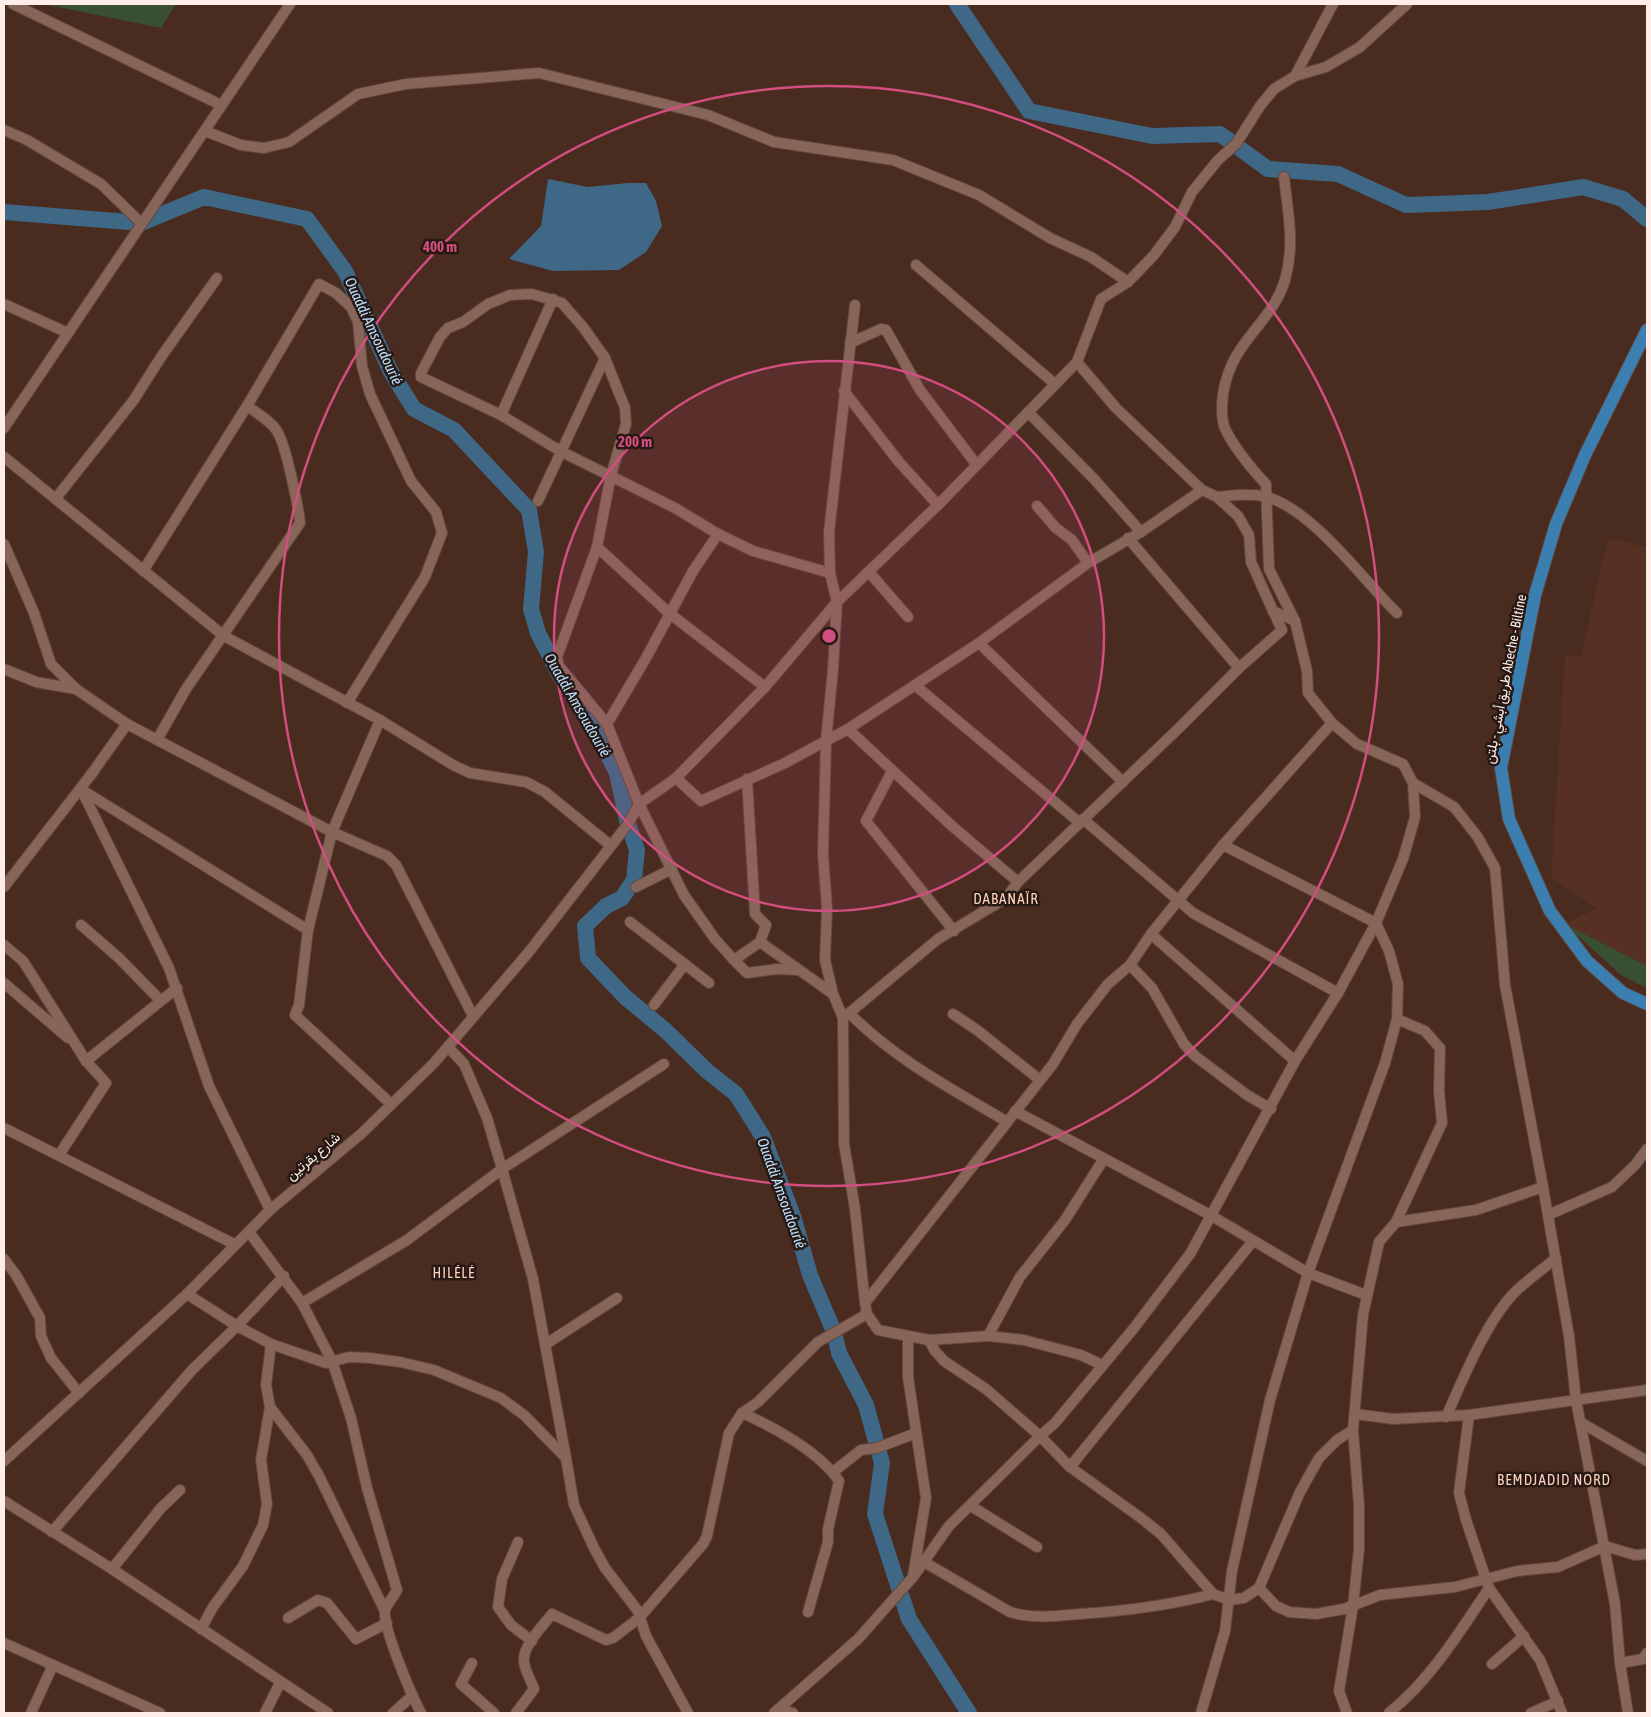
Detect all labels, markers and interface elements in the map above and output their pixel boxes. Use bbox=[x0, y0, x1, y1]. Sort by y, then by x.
text: 400 m bbox=[422, 238, 457, 255]
water label: Ouaddi Amsoudourié bbox=[342, 275, 406, 388]
text: 200 m bbox=[618, 433, 652, 450]
street label: طريق أبشي - بلتن Abeche - Biltine bbox=[1481, 593, 1533, 766]
centre of rings bbox=[820, 627, 838, 645]
water label: Ouaddi Amsoudourié bbox=[542, 650, 615, 760]
district label: DABANAÏR bbox=[973, 890, 1039, 907]
street label: شارع بقرتين bbox=[283, 1129, 345, 1186]
water label: Ouaddi Amsoudourié bbox=[754, 1135, 810, 1251]
district label: HILÉLÉ bbox=[433, 1264, 475, 1281]
district label: BEMDJADID NORD bbox=[1497, 1471, 1611, 1488]

